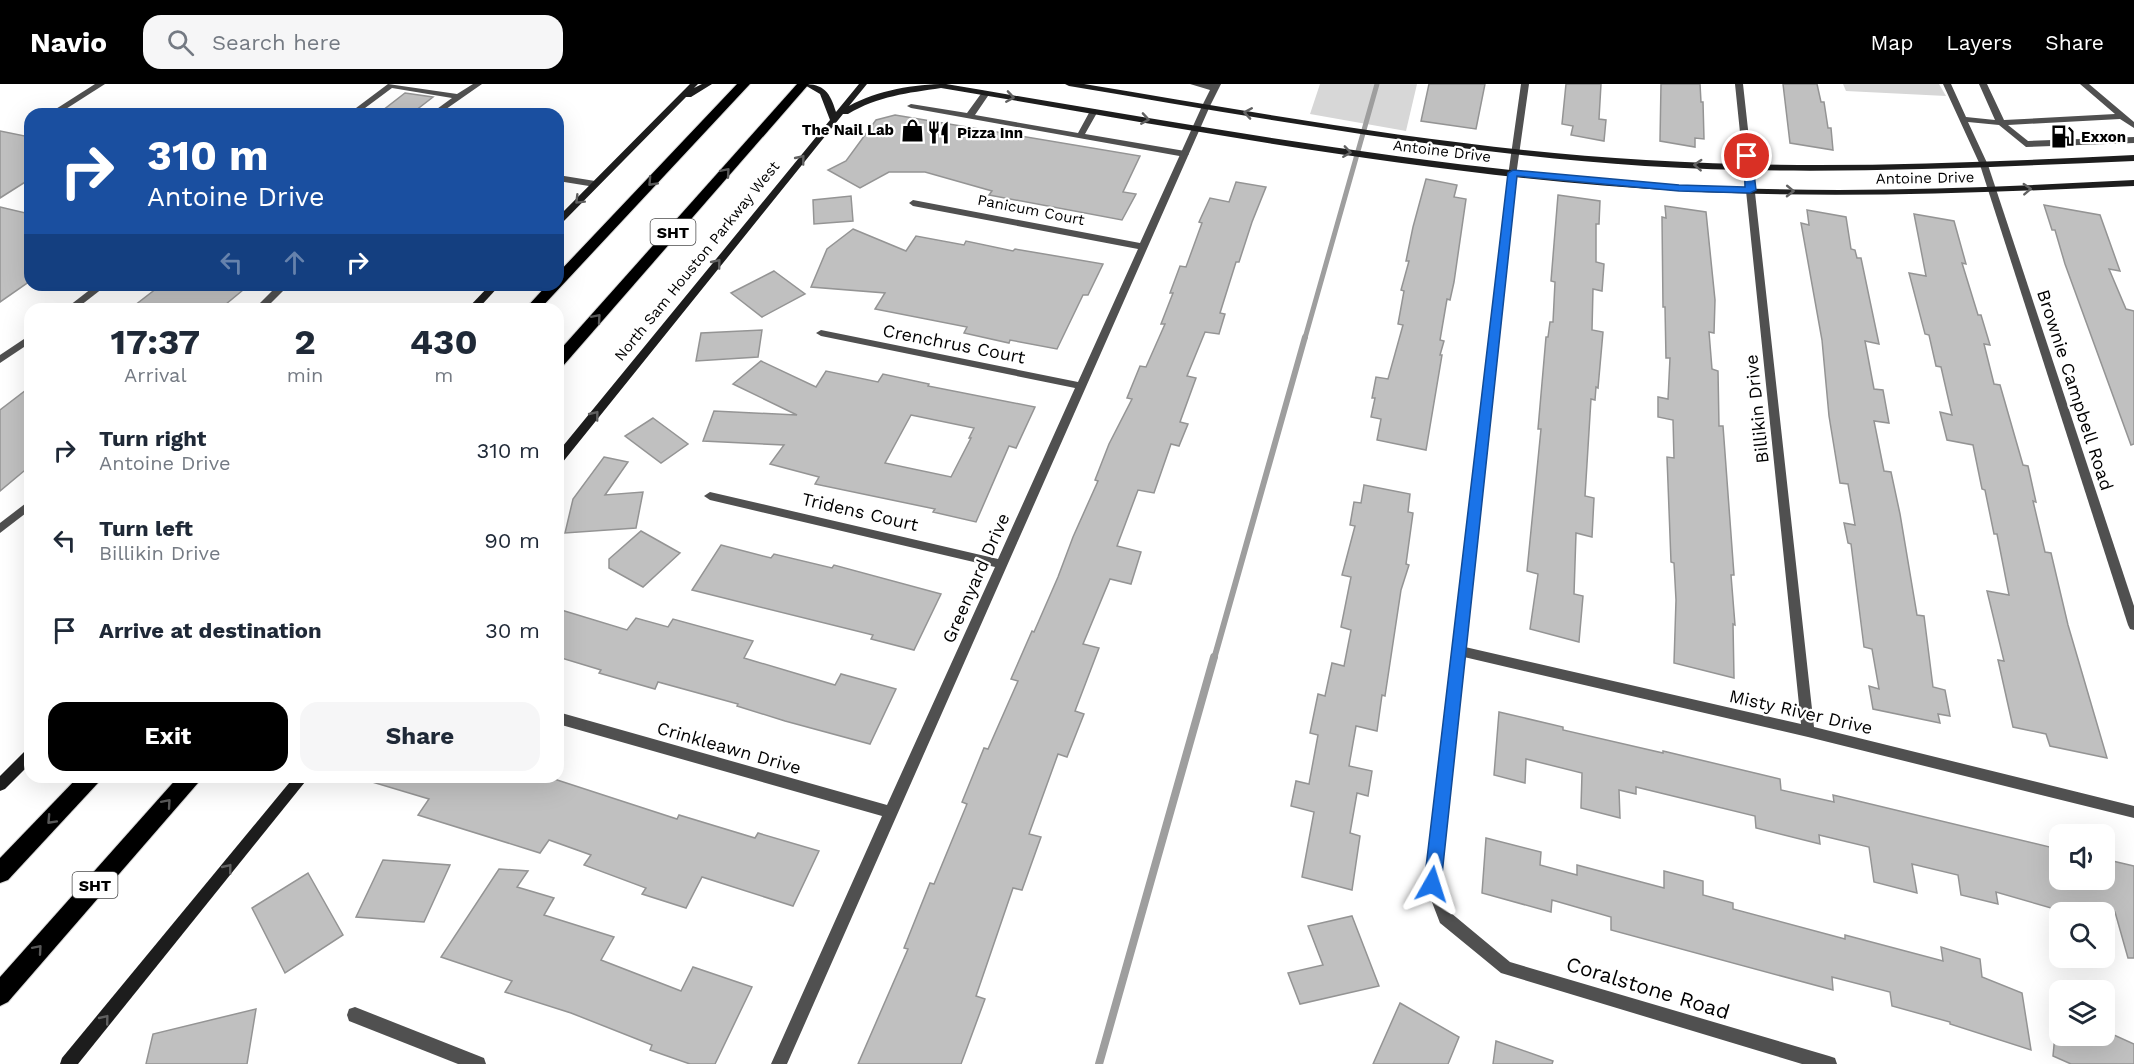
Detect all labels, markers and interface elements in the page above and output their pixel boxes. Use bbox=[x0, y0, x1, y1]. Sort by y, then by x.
search box bbox=[143, 15, 563, 69]
text: Navio bbox=[30, 26, 107, 59]
icon: search bbox=[164, 26, 197, 59]
text: Search here bbox=[212, 30, 341, 55]
text: Map bbox=[1870, 30, 1913, 55]
text: Layers bbox=[1946, 30, 2012, 55]
text: Share bbox=[2045, 30, 2104, 55]
one-way arrow bbox=[1005, 90, 1015, 103]
one-way arrow bbox=[1243, 107, 1253, 119]
one-way arrow bbox=[1140, 112, 1150, 125]
shop icon: The Nail Lab bbox=[899, 117, 925, 143]
restaurant icon: Pizza Inn bbox=[926, 120, 952, 146]
place label: The Nail Lab bbox=[802, 121, 894, 139]
place label: Pizza Inn bbox=[957, 124, 1023, 142]
fuel station icon: Exxon bbox=[2050, 124, 2076, 150]
place label: Exxon bbox=[2081, 128, 2126, 146]
pin bbox=[1721, 130, 1772, 181]
text: 310 m bbox=[147, 131, 269, 180]
icon: right bbox=[48, 132, 126, 210]
street label: Antoine Drive bbox=[1392, 136, 1492, 166]
icon: arrive bbox=[1730, 139, 1763, 172]
one-way arrow bbox=[1342, 145, 1351, 157]
one-way arrow bbox=[794, 155, 805, 166]
street label: North Sam Houston Parkway West bbox=[611, 157, 784, 365]
one-way arrow bbox=[1693, 159, 1702, 172]
one-way arrow bbox=[719, 168, 730, 179]
street label: Antoine Drive bbox=[1875, 168, 1975, 188]
one-way arrow bbox=[648, 176, 659, 186]
text: Antoine Drive bbox=[147, 181, 325, 213]
one-way arrow bbox=[2022, 182, 2031, 195]
one-way arrow bbox=[1785, 185, 1794, 197]
street label: Panicum Court bbox=[976, 191, 1087, 229]
one-way arrow bbox=[576, 193, 587, 204]
road number: SHT bbox=[650, 219, 696, 245]
icon: left bbox=[215, 246, 248, 279]
icon: ahead bbox=[278, 246, 311, 279]
icon: right bbox=[341, 246, 374, 279]
one-way arrow bbox=[710, 259, 721, 270]
street label: Brownie Campbell Road bbox=[2033, 287, 2118, 493]
one-way arrow bbox=[590, 314, 601, 325]
street label: Crenchrus Court bbox=[881, 319, 1028, 368]
text: 17:37 bbox=[110, 321, 200, 363]
text: 2 bbox=[294, 321, 316, 363]
text: 430 bbox=[410, 321, 478, 363]
street label: Billikin Drive bbox=[1740, 354, 1773, 465]
text: Arrival bbox=[124, 363, 187, 387]
text: min bbox=[287, 363, 323, 387]
text: m bbox=[434, 363, 453, 387]
one-way arrow bbox=[587, 411, 598, 422]
text: Turn right bbox=[99, 426, 206, 451]
icon: right bbox=[48, 434, 81, 467]
text: 310 m bbox=[476, 438, 540, 463]
text: Antoine Drive bbox=[99, 451, 231, 475]
street label: Tridens Court bbox=[800, 488, 921, 535]
street label: Greenyard Drive bbox=[937, 509, 1014, 646]
text: Turn left bbox=[99, 516, 193, 541]
icon: left bbox=[48, 524, 81, 557]
text: 90 m bbox=[484, 528, 540, 553]
text: Billikin Drive bbox=[99, 541, 221, 565]
icon: arrive bbox=[48, 614, 81, 647]
text: Arrive at destination bbox=[99, 618, 322, 643]
text: 30 m bbox=[485, 618, 540, 643]
street label: Misty River Drive bbox=[1727, 685, 1875, 738]
button: Exit bbox=[48, 702, 288, 771]
button: Share bbox=[300, 702, 540, 771]
street label: Crinkleawn Drive bbox=[655, 717, 804, 778]
one-way arrow bbox=[160, 799, 171, 810]
one-way arrow bbox=[47, 813, 58, 823]
map controls bbox=[2049, 824, 2115, 1046]
button: sound bbox=[2049, 824, 2115, 890]
position arrow bbox=[1400, 852, 1464, 916]
one-way arrow bbox=[221, 863, 232, 874]
road number: SHT bbox=[72, 872, 118, 898]
button: search bbox=[2049, 902, 2115, 968]
one-way arrow bbox=[31, 945, 42, 956]
street label: Coralstone Road bbox=[1563, 951, 1733, 1024]
button: layers bbox=[2049, 980, 2115, 1046]
one-way arrow bbox=[98, 1015, 109, 1026]

